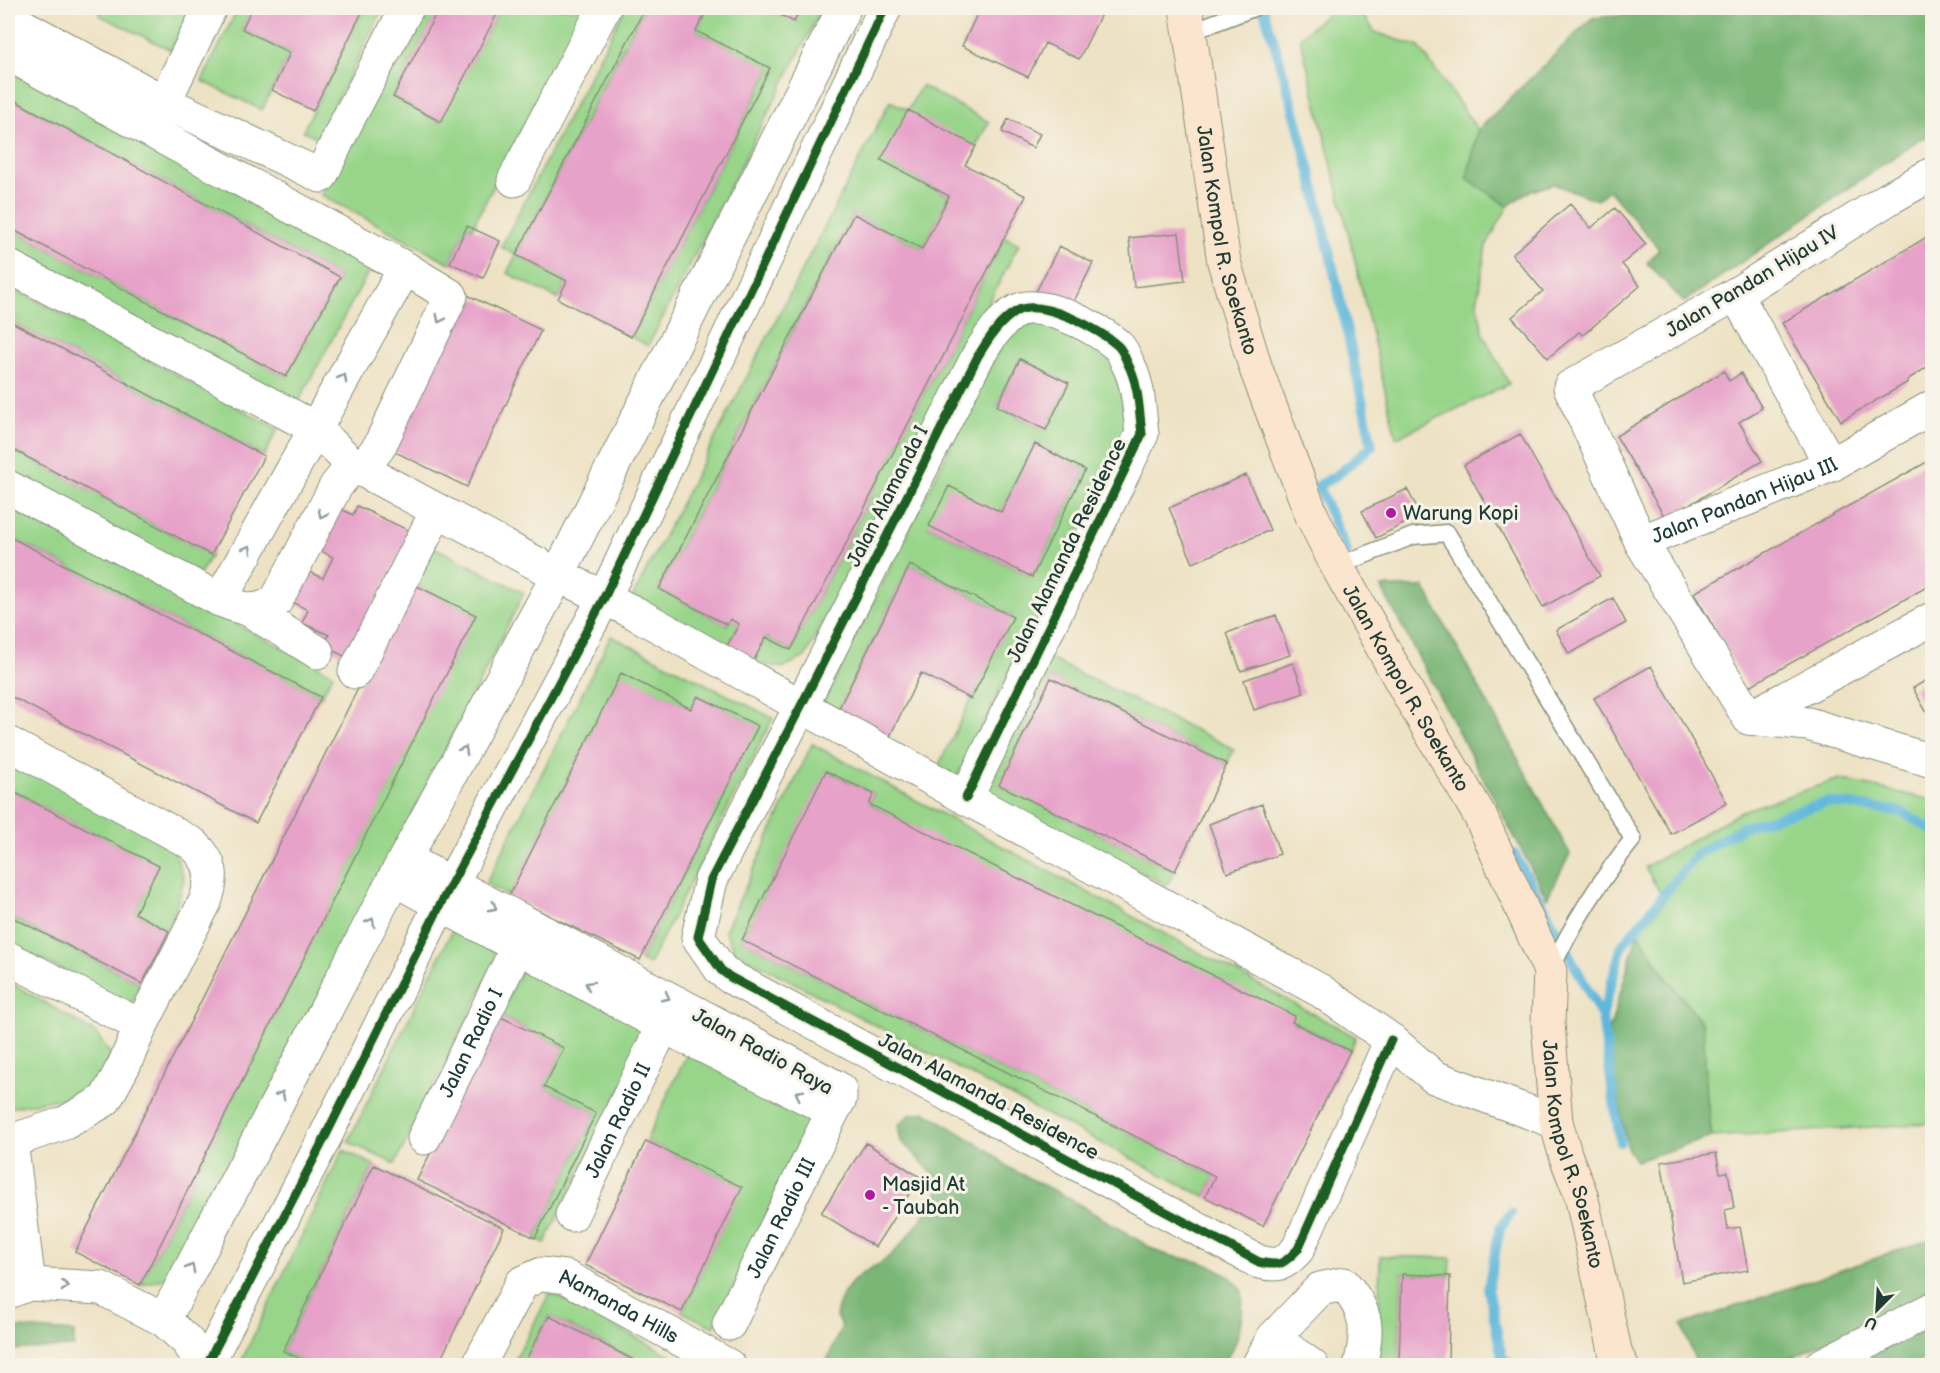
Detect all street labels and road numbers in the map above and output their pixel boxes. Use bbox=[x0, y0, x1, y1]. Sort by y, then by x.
street label: Jalan Kompol R. Soekanto bbox=[1191, 124, 1262, 358]
street label: Jalan Pandan Hijau IV bbox=[1661, 220, 1844, 343]
street label: Jalan Alamanda I bbox=[842, 422, 934, 571]
street label: Jalan Alamanda Residence bbox=[1002, 434, 1132, 667]
street label: Jalan Pandan Hijau III bbox=[1648, 453, 1842, 549]
street label: Jalan Kompol R. Soekanto bbox=[1337, 581, 1474, 796]
street label: Jalan Radio I bbox=[435, 985, 508, 1102]
street label: Jalan Radio Raya bbox=[688, 1003, 837, 1101]
street label: Jalan Alamanda Residence bbox=[874, 1028, 1103, 1165]
street label: Jalan Kompol R. Soekanto bbox=[1536, 1039, 1608, 1271]
street label: Jalan Radio II bbox=[581, 1059, 656, 1182]
street label: Jalan Radio III bbox=[742, 1154, 821, 1282]
street label: Alamanda Hills bbox=[558, 1265, 683, 1349]

